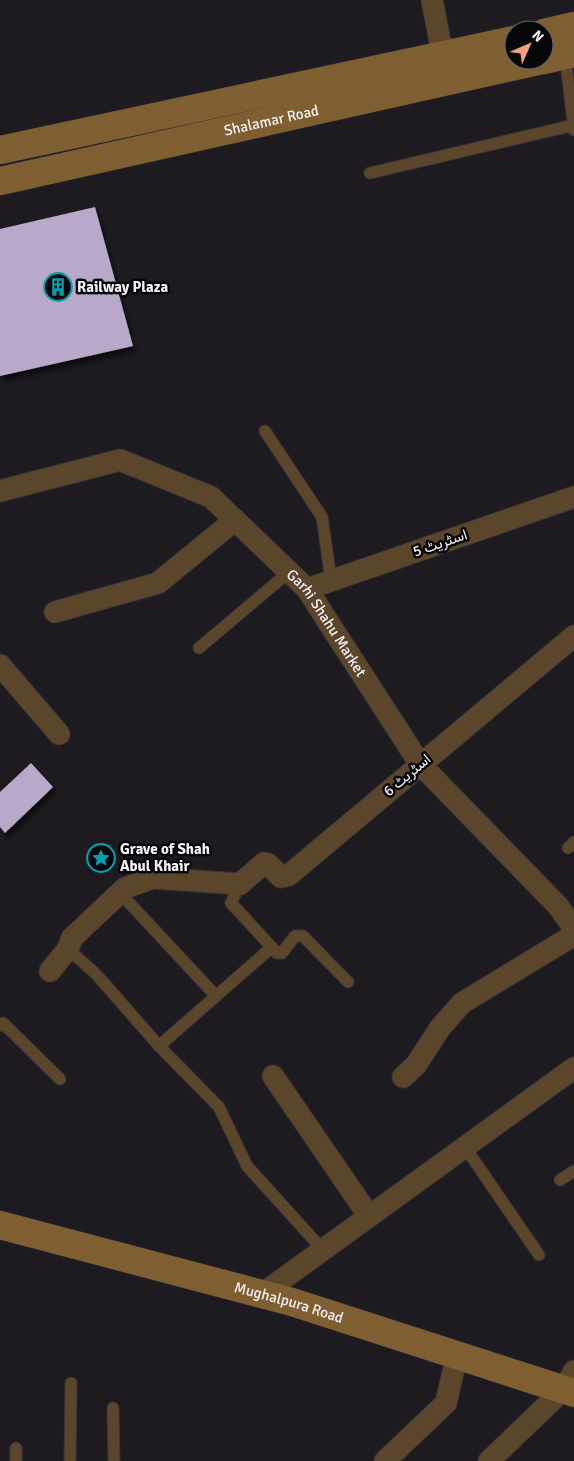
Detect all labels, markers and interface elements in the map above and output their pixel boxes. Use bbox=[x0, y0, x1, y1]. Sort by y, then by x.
north arrow bbox=[504, 20, 554, 70]
text: N bbox=[528, 27, 547, 46]
street label: Shalamar Road bbox=[222, 101, 321, 140]
building icon: Railway Plaza bbox=[43, 272, 73, 302]
place label: Railway Plaza bbox=[77, 278, 169, 296]
street label: اسٹریٹ 5 bbox=[411, 525, 469, 561]
street label: Garhi Shahu Market bbox=[283, 565, 370, 680]
street label: اسٹریٹ 6 bbox=[380, 750, 434, 800]
place label: Grave of Shah Abul Khair bbox=[120, 840, 210, 875]
place icon: Grave of Shah Abul Khair bbox=[86, 843, 116, 873]
street label: Mughalpura Road bbox=[232, 1278, 346, 1327]

